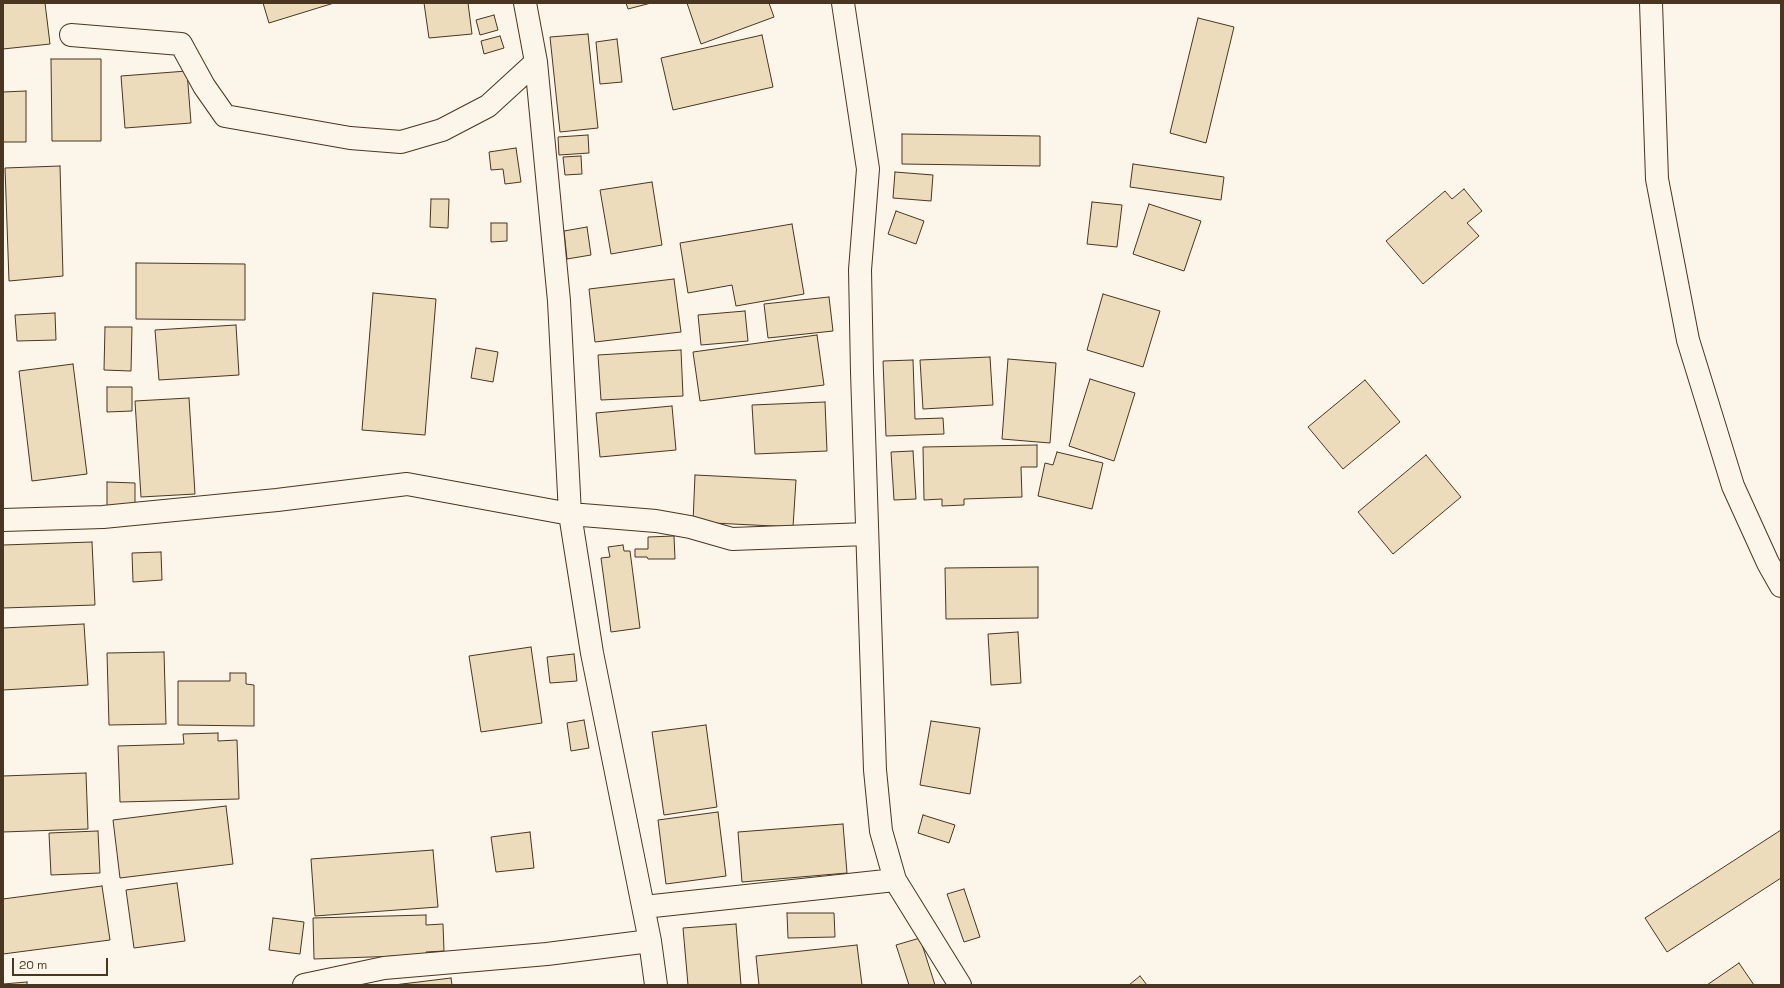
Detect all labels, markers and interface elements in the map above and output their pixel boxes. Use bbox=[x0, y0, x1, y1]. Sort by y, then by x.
scale bar bbox=[14, 950, 110, 976]
text: 20 m bbox=[19, 957, 47, 973]

